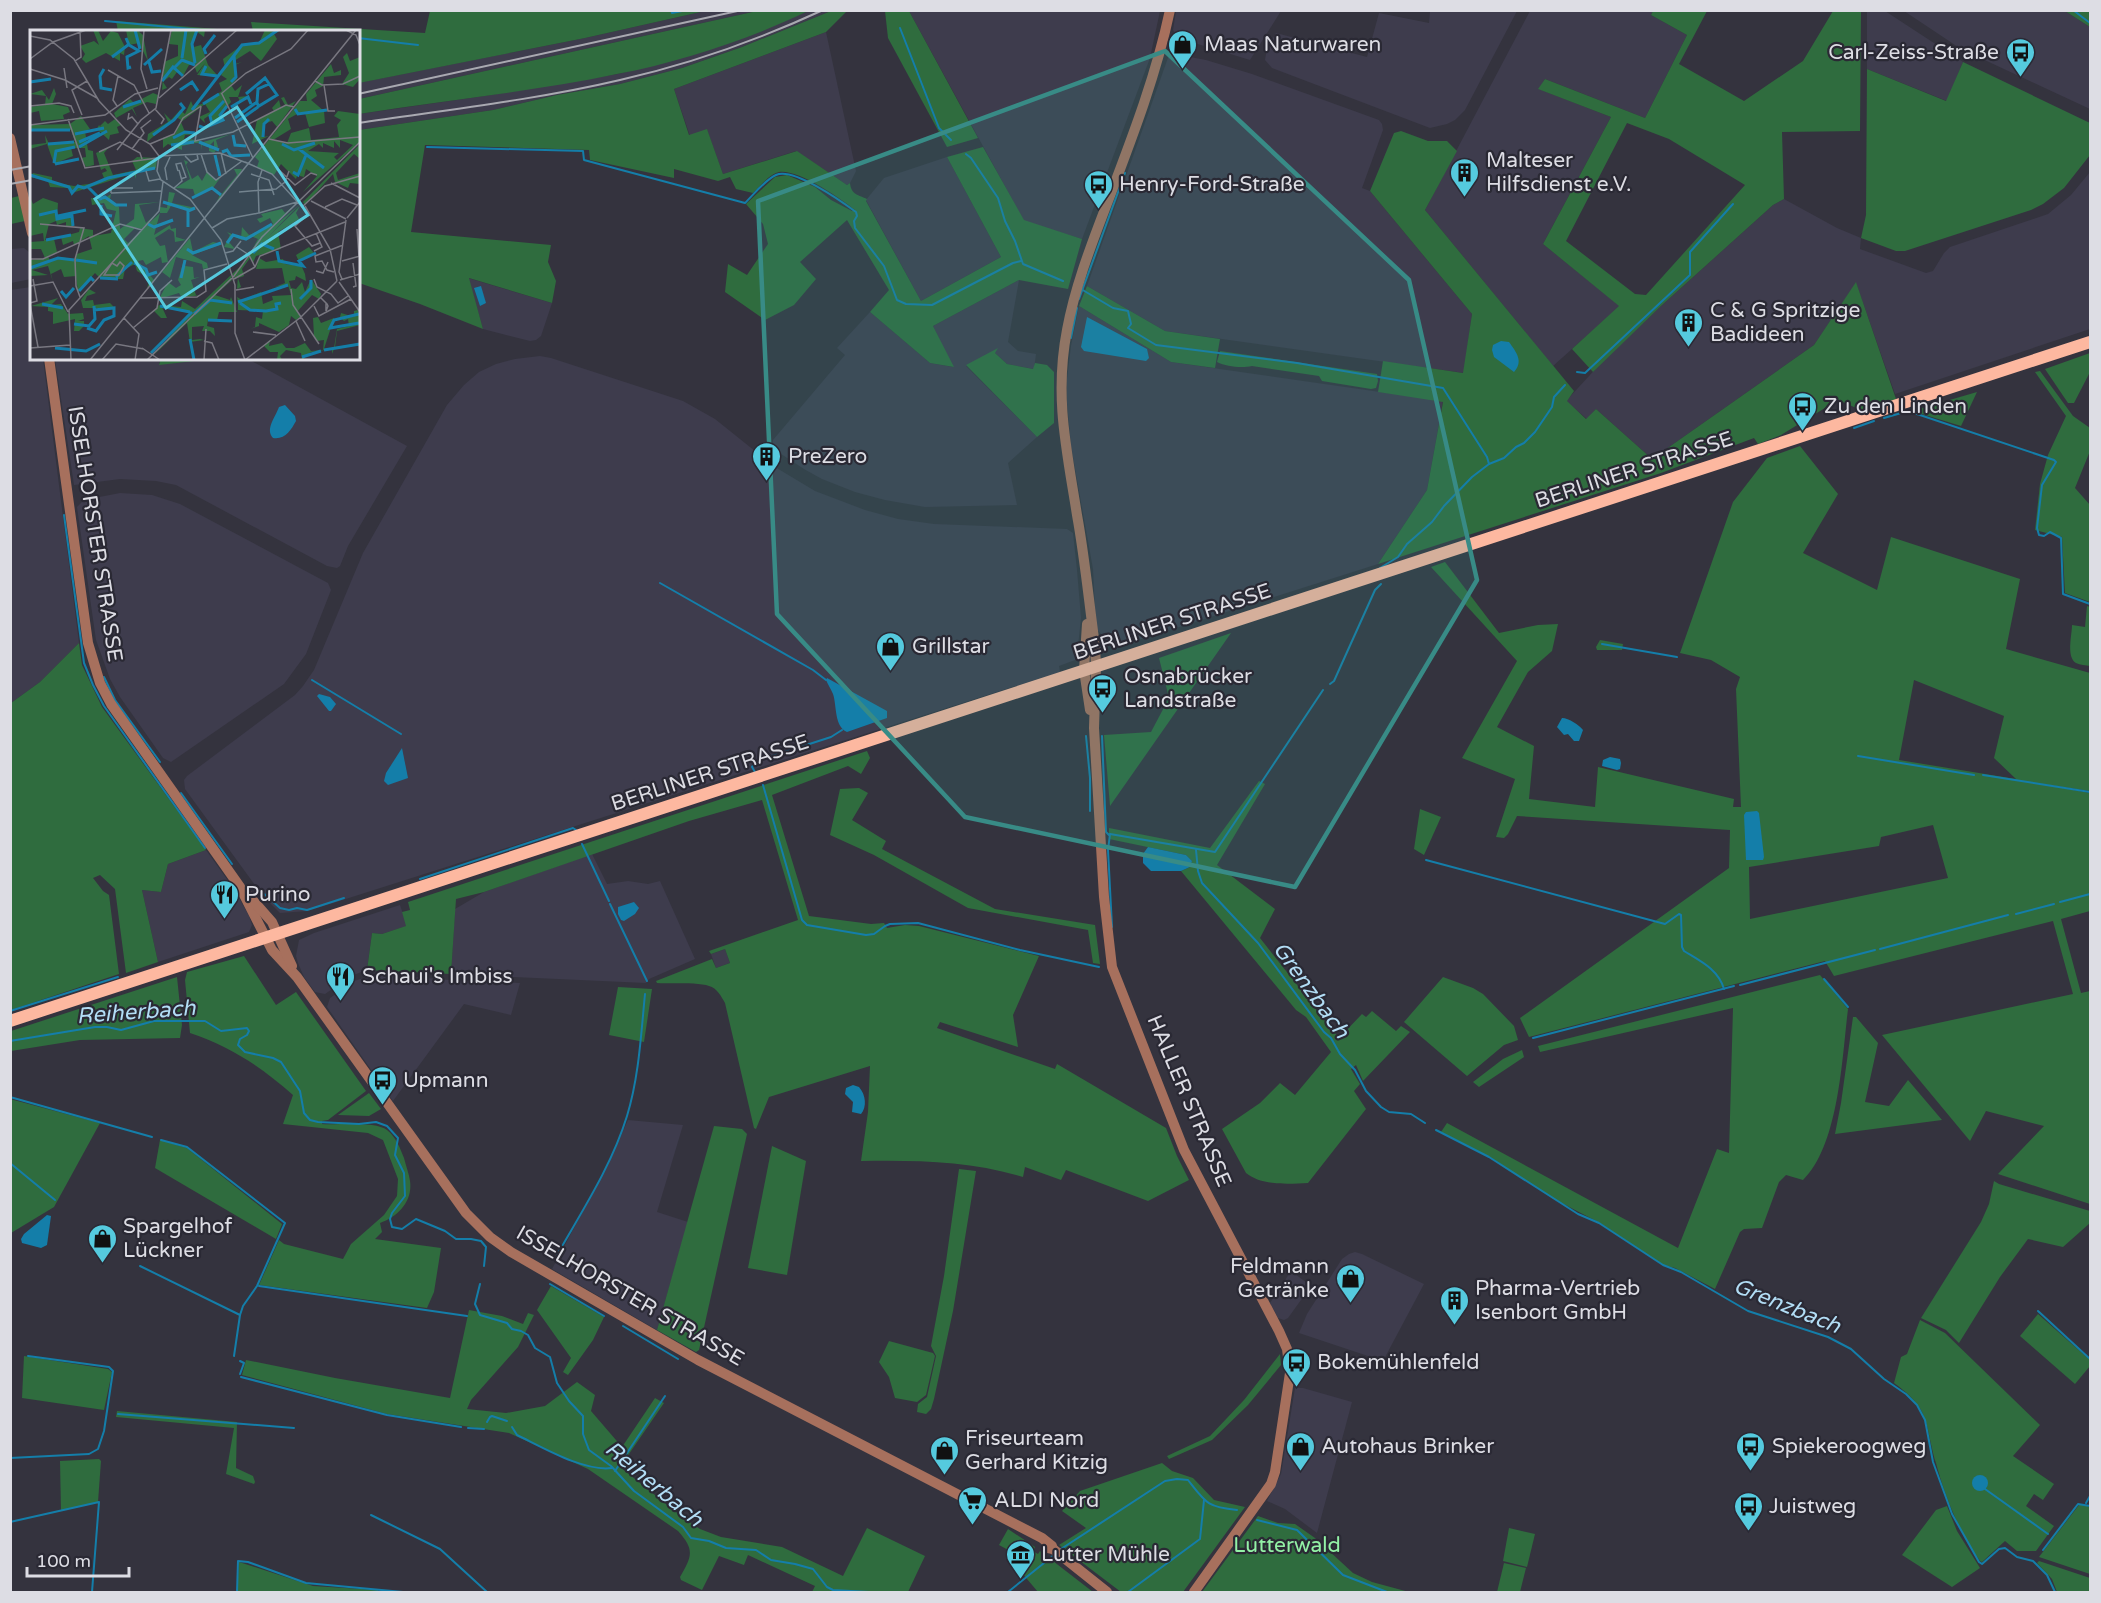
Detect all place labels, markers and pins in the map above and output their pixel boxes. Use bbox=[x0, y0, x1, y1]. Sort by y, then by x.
shop icon: Maas Naturwaren bbox=[1167, 28, 1199, 70]
place label: Maas Naturwaren bbox=[1204, 32, 1381, 57]
bus stop icon: Carl-Zeiss-Straße bbox=[2004, 36, 2036, 78]
place label: Carl-Zeiss-Straße bbox=[1828, 40, 1999, 65]
place label: Malteser Hilfsdienst e.V. bbox=[1486, 148, 1631, 197]
building icon: Malteser Hilfsdienst e.V. bbox=[1449, 156, 1481, 198]
bus stop icon: Henry-Ford-Straße bbox=[1082, 168, 1114, 210]
place label: Henry-Ford-Straße bbox=[1119, 172, 1305, 197]
place label: C & G Spritzige Badideen bbox=[1710, 298, 1860, 347]
building icon: C & G Spritzige Badideen bbox=[1673, 306, 1705, 348]
bus stop icon: Zu den Linden bbox=[1787, 390, 1819, 432]
place label: Zu den Linden bbox=[1824, 394, 1967, 419]
building icon: PreZero bbox=[751, 440, 783, 482]
place label: PreZero bbox=[788, 444, 867, 469]
shop icon: Grillstar bbox=[875, 630, 907, 672]
place label: Grillstar bbox=[912, 634, 990, 659]
place label: Osnabrücker Landstraße bbox=[1124, 664, 1252, 713]
bus stop icon: Osnabrücker Landstraße bbox=[1087, 672, 1119, 714]
restaurant icon: Purino bbox=[208, 878, 240, 920]
place label: Purino bbox=[245, 882, 311, 907]
restaurant icon: Schaui's Imbiss bbox=[325, 960, 357, 1002]
place label: Schaui's Imbiss bbox=[362, 964, 513, 989]
bus stop icon: Upmann bbox=[366, 1064, 398, 1106]
place label: Upmann bbox=[403, 1068, 488, 1093]
place label: Spargelhof Lückner bbox=[123, 1214, 232, 1263]
shop icon: Spargelhof Lückner bbox=[86, 1222, 118, 1264]
place label: Feldmann Getränke bbox=[1230, 1254, 1329, 1303]
shop icon: Feldmann Getränke bbox=[1334, 1262, 1366, 1304]
place label: Pharma-Vertrieb Isenbort GmbH bbox=[1475, 1276, 1640, 1325]
building icon: Pharma-Vertrieb Isenbort GmbH bbox=[1438, 1284, 1470, 1326]
bus stop icon: Bokemühlenfeld bbox=[1280, 1346, 1312, 1388]
place label: Bokemühlenfeld bbox=[1317, 1350, 1480, 1375]
place label: Friseurteam Gerhard Kitzig bbox=[965, 1426, 1108, 1475]
shop icon: Autohaus Brinker bbox=[1284, 1430, 1316, 1472]
bus stop icon: Spiekeroogweg bbox=[1735, 1430, 1767, 1472]
shop icon: Friseurteam Gerhard Kitzig bbox=[928, 1434, 960, 1476]
place label: Autohaus Brinker bbox=[1321, 1434, 1494, 1459]
place label: Spiekeroogweg bbox=[1772, 1434, 1926, 1459]
supermarket icon: ALDI Nord bbox=[957, 1484, 989, 1526]
place label: ALDI Nord bbox=[994, 1488, 1099, 1513]
bus stop icon: Juistweg bbox=[1732, 1490, 1764, 1532]
place label: Juistweg bbox=[1769, 1494, 1856, 1519]
museum icon: Lutter Mühle bbox=[1004, 1538, 1036, 1580]
place label: Lutter Mühle bbox=[1041, 1542, 1170, 1567]

